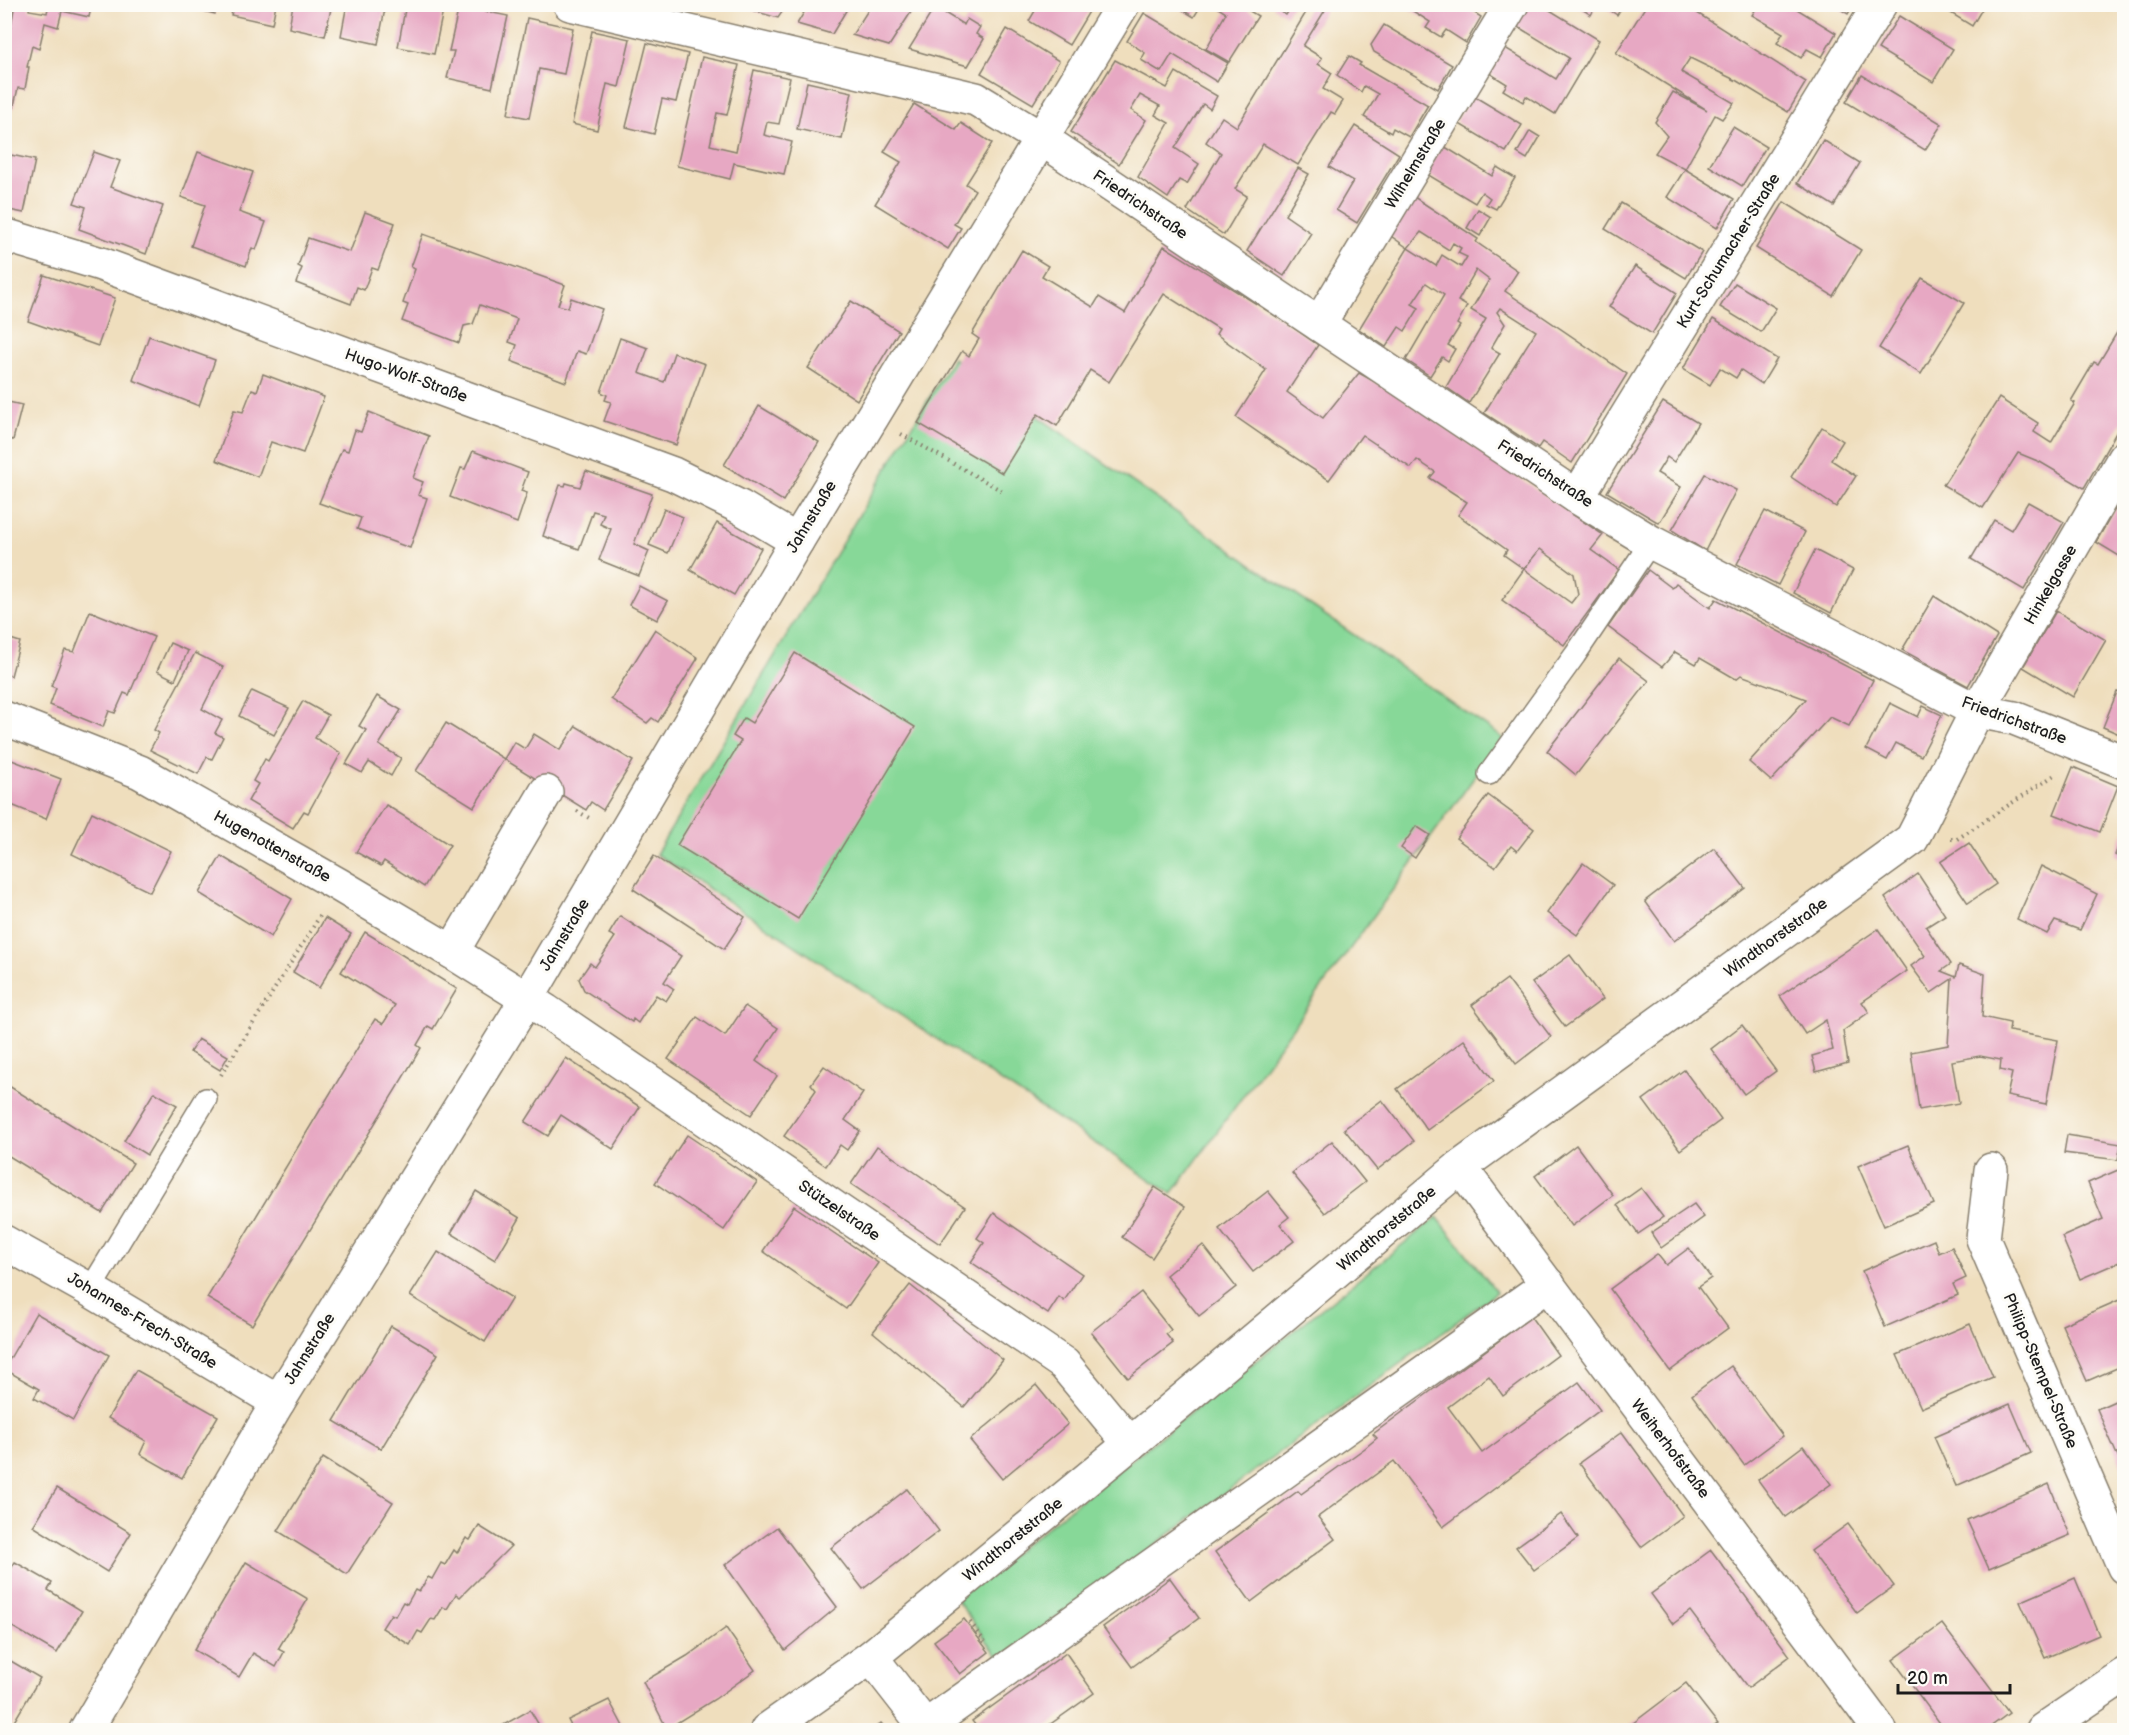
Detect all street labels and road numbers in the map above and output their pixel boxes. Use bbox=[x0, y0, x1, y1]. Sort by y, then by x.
street label: Wilhelmstraße bbox=[1382, 115, 1451, 213]
street label: Friedrichstraße bbox=[1089, 166, 1191, 244]
street label: Kurt-Schumacher-Straße bbox=[1673, 169, 1785, 332]
street label: Hugo-Wolf-Straße bbox=[342, 345, 470, 407]
street label: Friedrichstraße bbox=[1494, 436, 1597, 512]
street label: Jahnstraße bbox=[783, 477, 841, 556]
street label: Hinkelgasse bbox=[2021, 541, 2082, 628]
street label: Friedrichstraße bbox=[1959, 693, 2070, 749]
street label: Hugenottenstraße bbox=[210, 807, 334, 887]
street label: Windthorststraße bbox=[1721, 894, 1832, 982]
street label: Jahnstraße bbox=[536, 895, 594, 974]
street label: Stützelstraße bbox=[794, 1177, 884, 1246]
street label: Windthorststraße bbox=[1334, 1182, 1441, 1276]
street label: Johannes-Frech-Straße bbox=[64, 1269, 221, 1374]
street label: Philipp-Stempel-Straße bbox=[1999, 1290, 2082, 1452]
street label: Jahnstraße bbox=[281, 1309, 340, 1388]
street label: Weiherhofstraße bbox=[1627, 1396, 1714, 1503]
street label: Windthorststraße bbox=[959, 1494, 1067, 1586]

